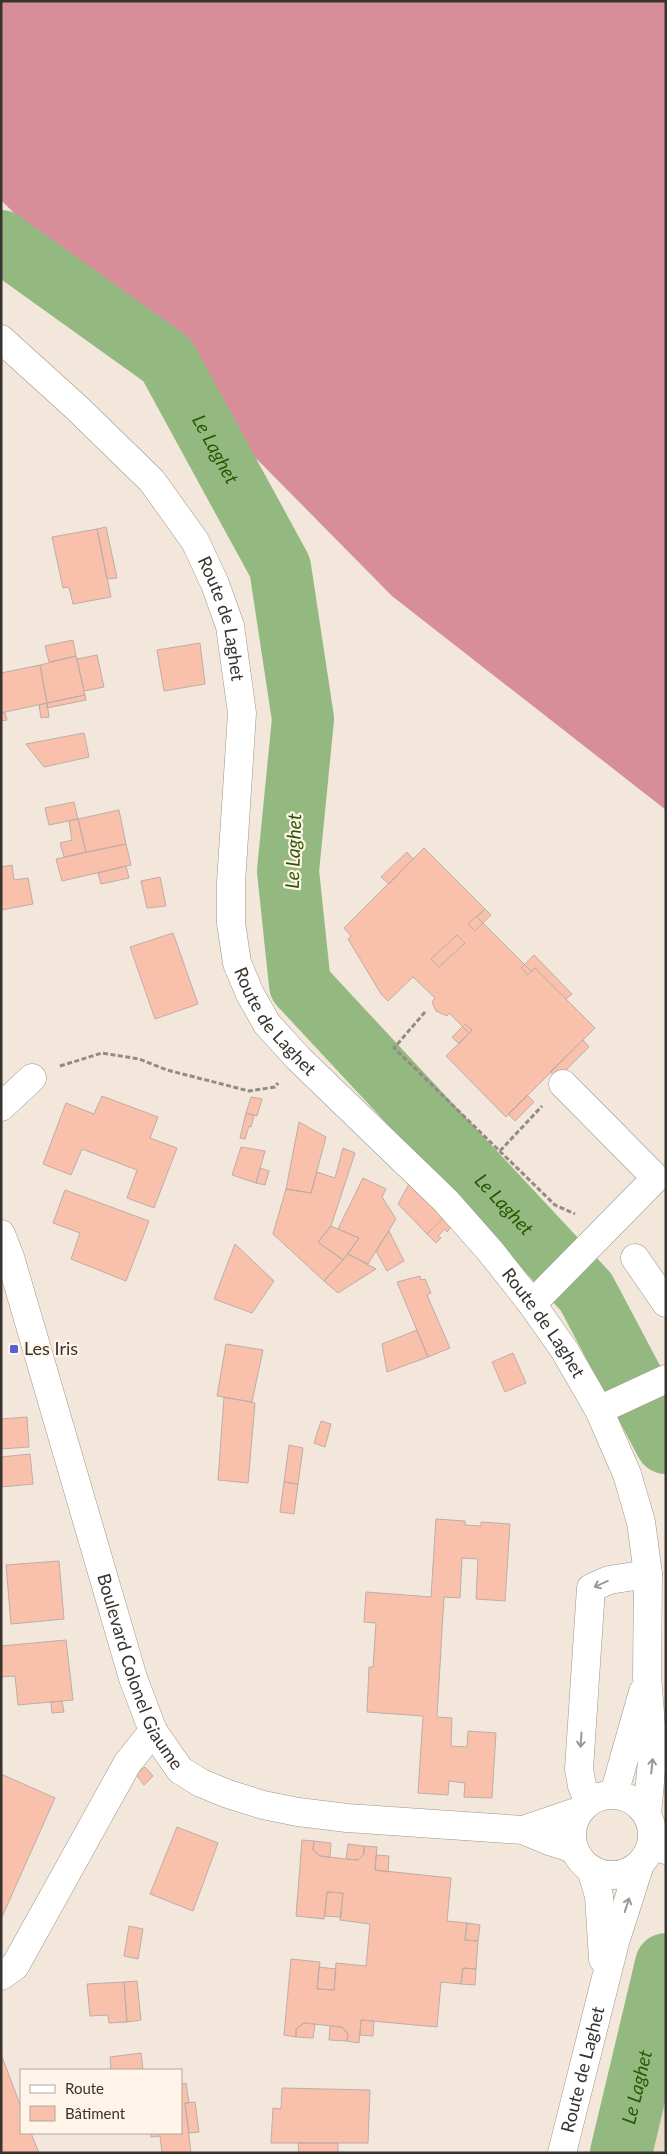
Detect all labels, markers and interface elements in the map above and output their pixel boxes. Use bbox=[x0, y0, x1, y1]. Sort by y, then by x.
water label: Le Laghet bbox=[188, 410, 244, 488]
street label: Route de Laghet bbox=[194, 552, 250, 683]
water label: Le Laghet bbox=[280, 813, 305, 889]
street label: Route de Laghet bbox=[230, 964, 322, 1080]
water label: Le Laghet bbox=[471, 1169, 539, 1240]
street label: Route de Laghet bbox=[498, 1263, 590, 1382]
place label: Les Iris bbox=[24, 1337, 78, 1359]
marker: Les Iris bbox=[8, 1343, 20, 1355]
street label: Boulevard Colonel Giaume bbox=[93, 1571, 189, 1774]
one-way arrow bbox=[594, 1579, 609, 1589]
one-way arrow bbox=[576, 1731, 586, 1747]
one-way arrow bbox=[647, 1758, 657, 1774]
one-way arrow bbox=[622, 1897, 632, 1913]
street label: Route de Laghet bbox=[556, 2003, 609, 2135]
water label: Le Laghet bbox=[616, 2047, 656, 2126]
legend bbox=[20, 2069, 182, 2134]
text: Route bbox=[65, 2079, 104, 2097]
text: Bâtiment bbox=[65, 2104, 126, 2122]

